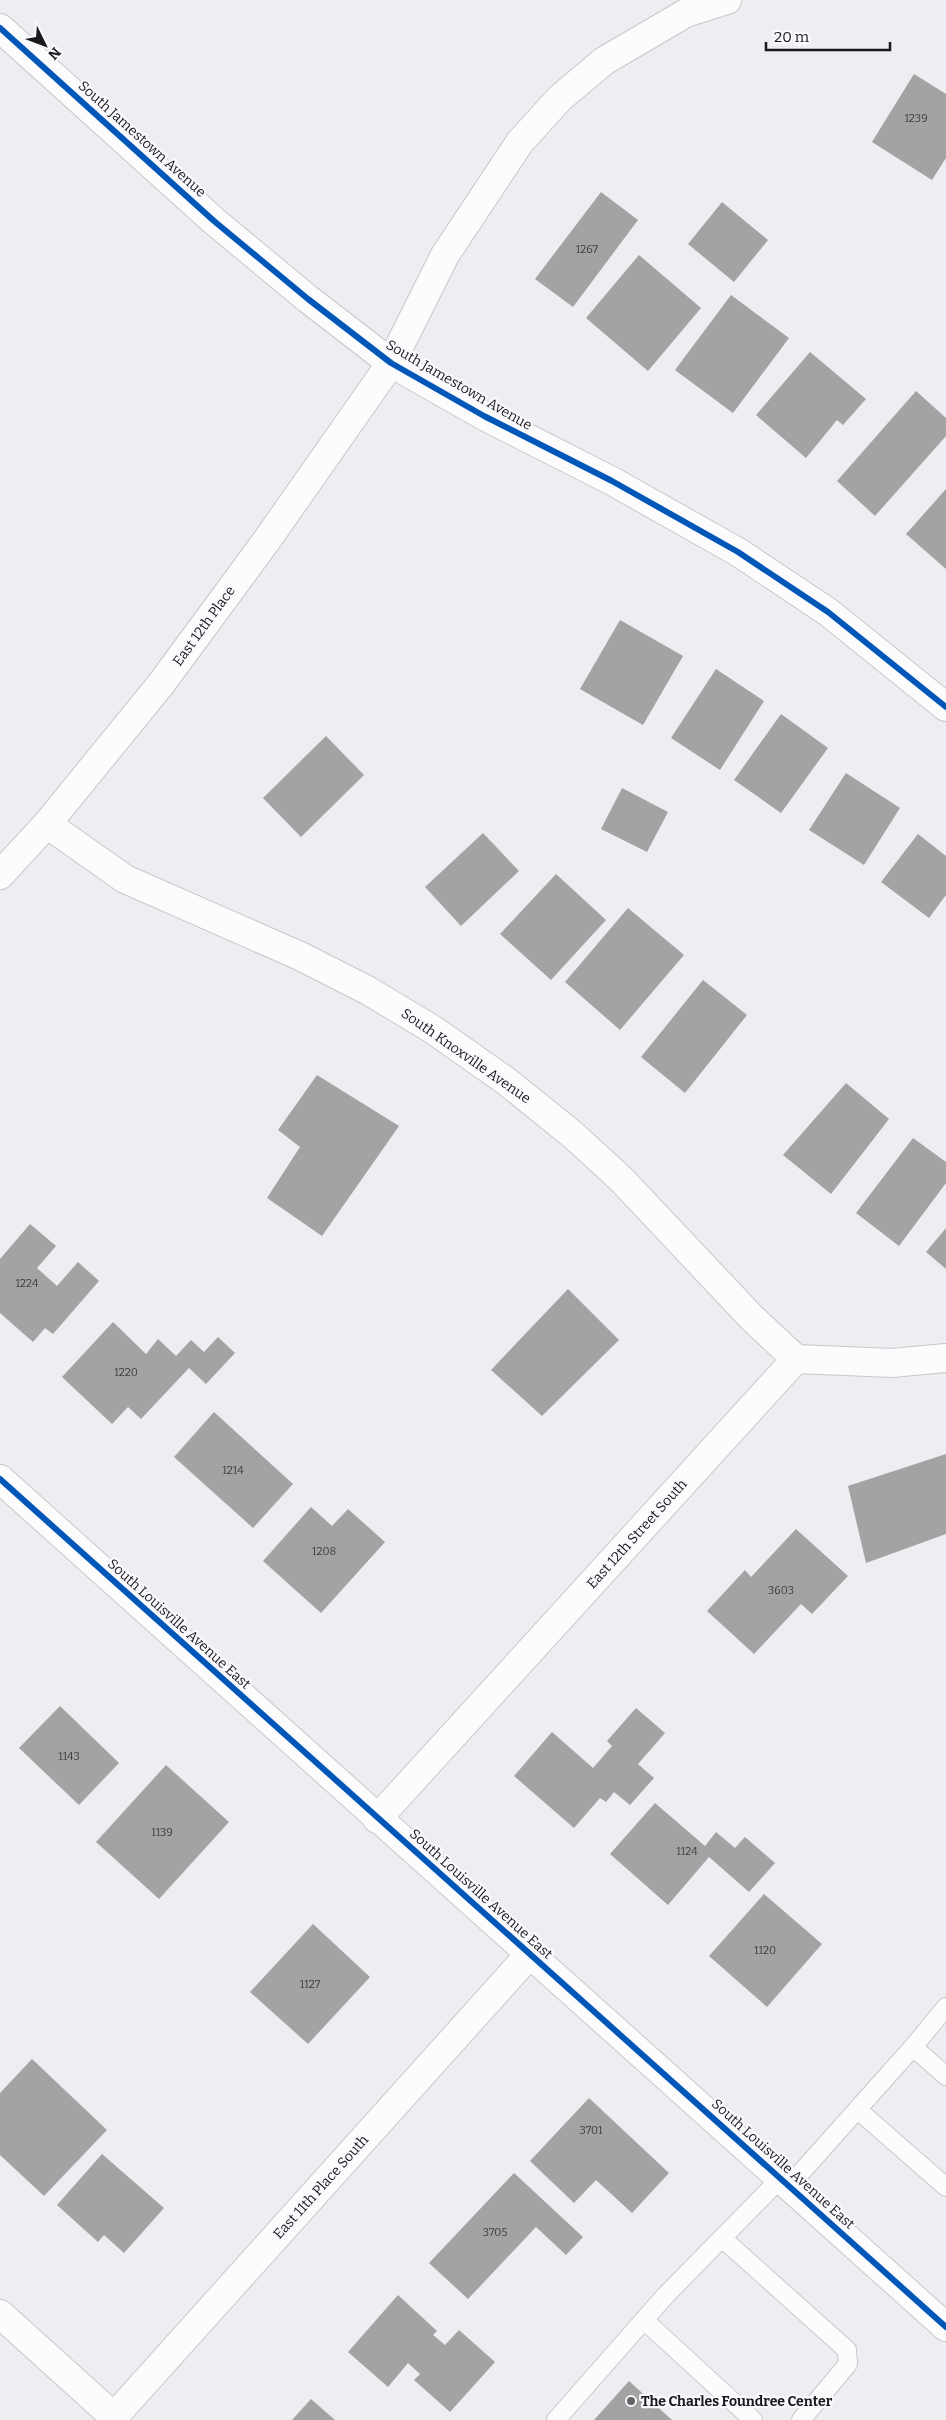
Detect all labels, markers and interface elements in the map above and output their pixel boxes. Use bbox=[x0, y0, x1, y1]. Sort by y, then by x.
north arrow bbox=[20, 20, 70, 70]
scale bar bbox=[766, 20, 890, 52]
text: 20 m bbox=[774, 28, 810, 46]
text: N bbox=[44, 44, 64, 63]
street label: South Jamestown Avenue bbox=[75, 77, 209, 201]
house number: 1239 bbox=[904, 112, 928, 125]
house number: 1267 bbox=[576, 243, 599, 256]
street label: South Jamestown Avenue bbox=[383, 336, 535, 434]
street label: East 12th Place bbox=[169, 583, 239, 669]
street label: South Knoxville Avenue bbox=[398, 1005, 534, 1107]
house number: 1224 bbox=[16, 1277, 39, 1290]
house number: 1220 bbox=[114, 1366, 138, 1379]
house number: 1214 bbox=[222, 1464, 244, 1477]
street label: East 12th Street South bbox=[583, 1476, 691, 1592]
house number: 1208 bbox=[312, 1545, 336, 1558]
street label: South Louisville Avenue East bbox=[104, 1555, 254, 1693]
house number: 3603 bbox=[768, 1584, 794, 1597]
house number: 1143 bbox=[58, 1750, 80, 1763]
street label: South Louisville Avenue East bbox=[406, 1825, 556, 1963]
house number: 1139 bbox=[151, 1826, 173, 1839]
house number: 1124 bbox=[676, 1845, 698, 1858]
house number: 1120 bbox=[754, 1944, 776, 1957]
house number: 1127 bbox=[300, 1978, 321, 1991]
street label: South Louisville Avenue East bbox=[708, 2095, 858, 2233]
house number: 3701 bbox=[579, 2124, 603, 2137]
street label: East 11th Place South bbox=[270, 2131, 372, 2243]
house number: 3705 bbox=[483, 2226, 507, 2239]
place label: The Charles Foundree Center bbox=[641, 2393, 833, 2410]
marker: The Charles Foundree Center bbox=[625, 2395, 637, 2407]

